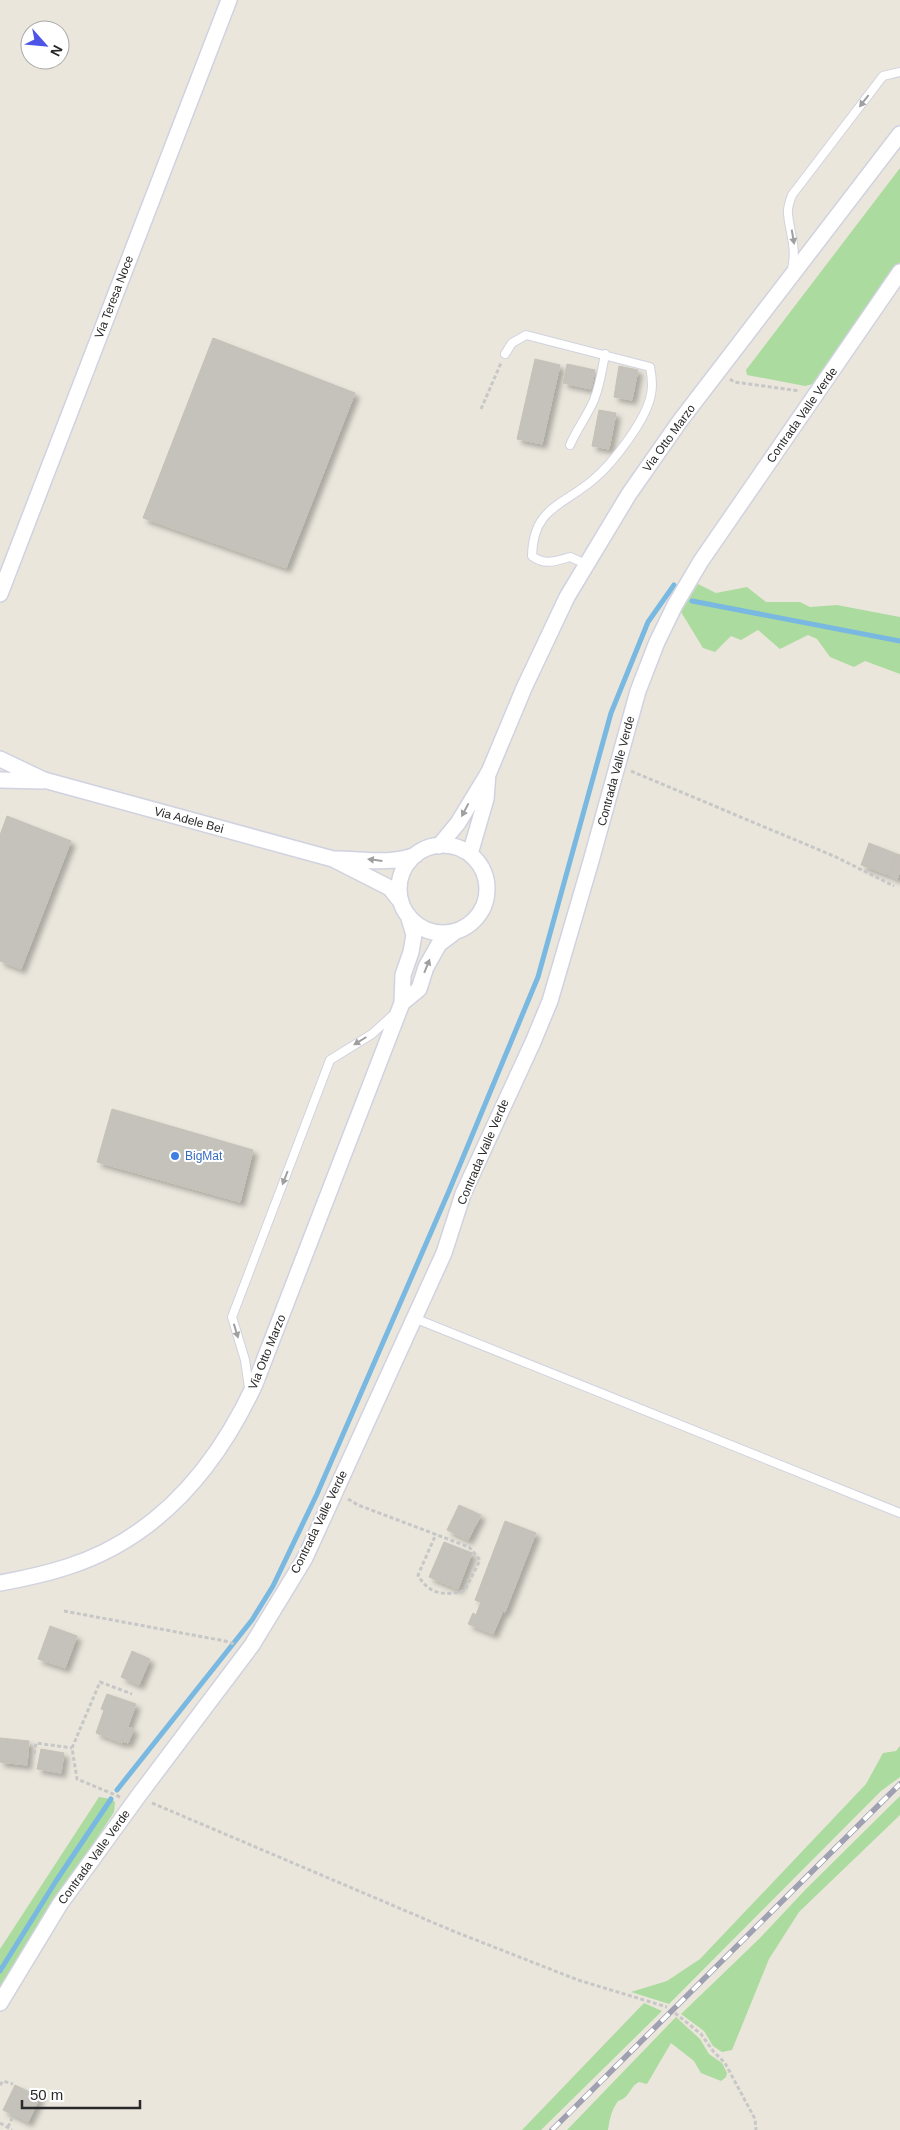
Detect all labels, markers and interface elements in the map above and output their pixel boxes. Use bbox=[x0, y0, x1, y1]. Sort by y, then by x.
north arrow bbox=[20, 20, 70, 70]
text: N bbox=[47, 43, 66, 59]
one-way arrow bbox=[859, 94, 869, 108]
one-way arrow bbox=[789, 230, 797, 246]
street label: Via Teresa Noce bbox=[92, 253, 136, 340]
street label: Contrada Valle Verde bbox=[764, 364, 840, 465]
street label: Via Otto Marzo bbox=[640, 401, 698, 474]
street label: Contrada Valle Verde bbox=[595, 714, 637, 827]
one-way arrow bbox=[461, 803, 469, 817]
street label: Via Adele Bei bbox=[153, 804, 225, 836]
one-way arrow bbox=[367, 856, 383, 864]
one-way arrow bbox=[424, 959, 432, 973]
one-way arrow bbox=[354, 1036, 367, 1046]
street label: Contrada Valle Verde bbox=[454, 1097, 512, 1207]
place label: BigMat bbox=[185, 1149, 223, 1163]
marker: BigMat bbox=[169, 1150, 181, 1162]
one-way arrow bbox=[281, 1171, 288, 1186]
street label: Via Otto Marzo bbox=[246, 1312, 289, 1392]
one-way arrow bbox=[233, 1323, 241, 1338]
street label: Contrada Valle Verde bbox=[288, 1468, 350, 1576]
street label: Contrada Valle Verde bbox=[55, 1807, 133, 1907]
scale bar bbox=[22, 2078, 140, 2110]
text: 50 m bbox=[30, 2086, 63, 2103]

